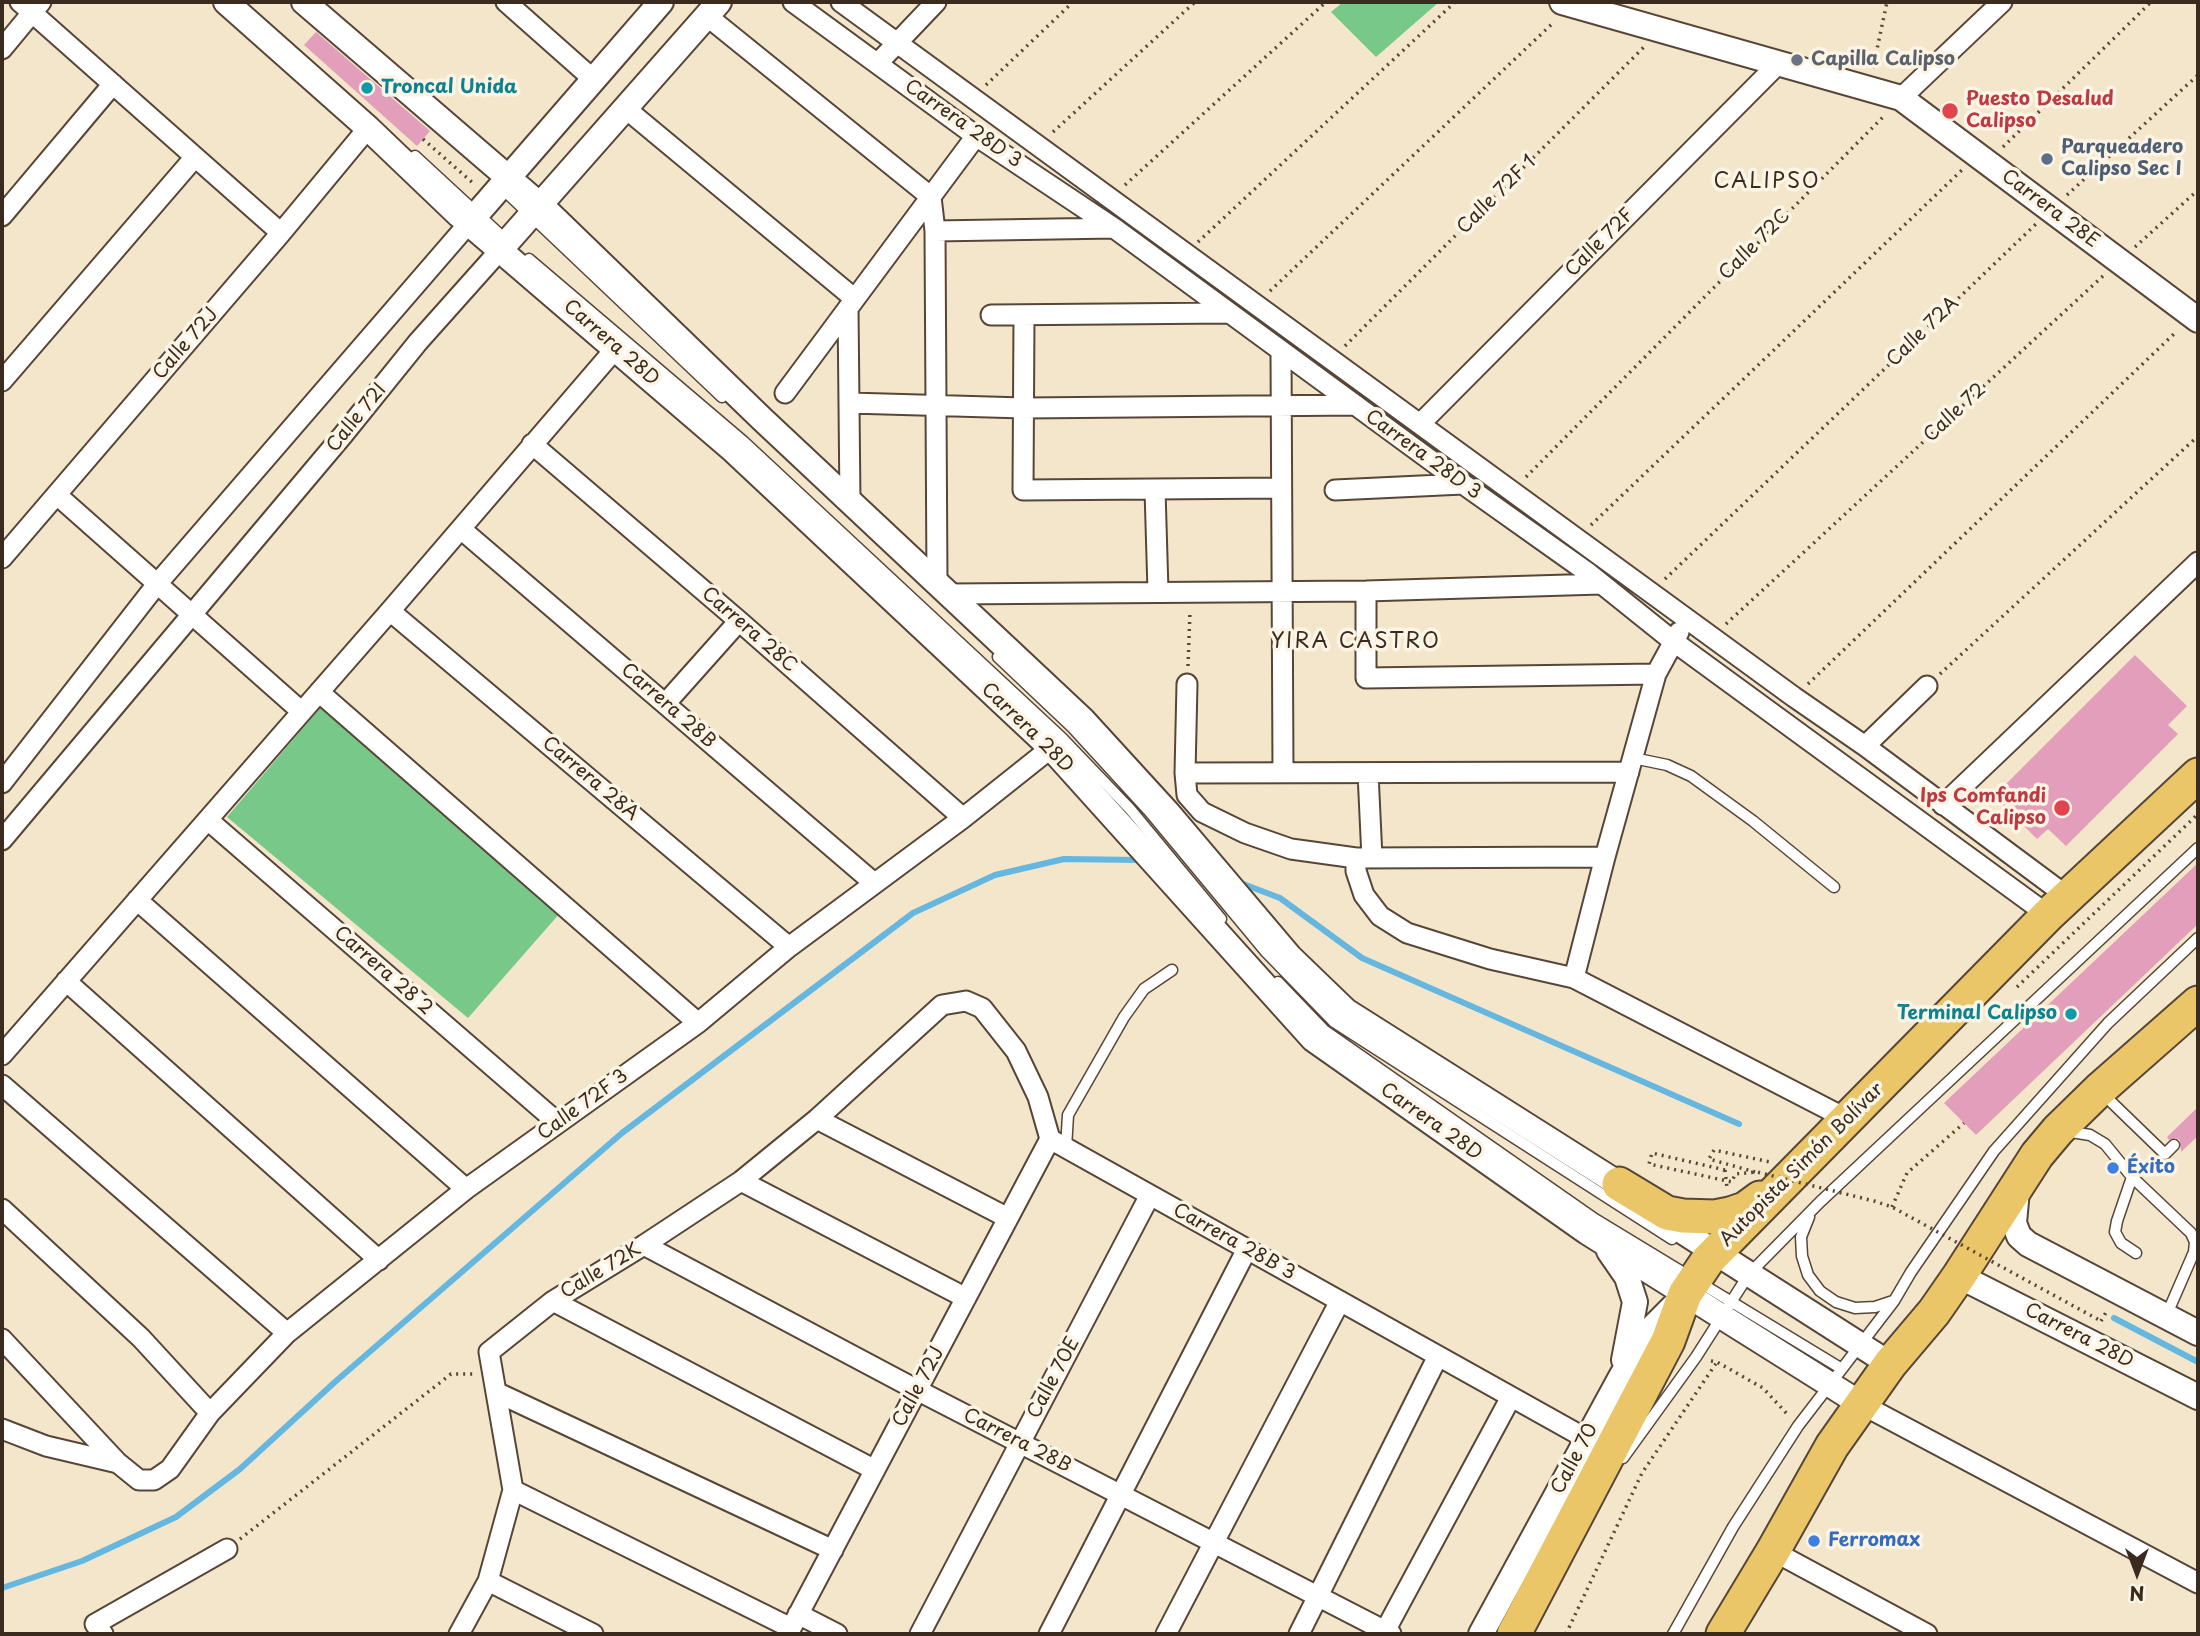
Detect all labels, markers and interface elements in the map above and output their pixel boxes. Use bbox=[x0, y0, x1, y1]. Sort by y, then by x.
place label: Capilla Calipso bbox=[1811, 49, 1955, 71]
marker: Capilla Calipso bbox=[1789, 52, 1805, 68]
street label: Carrera 28D 3 bbox=[900, 75, 1026, 173]
place label: Troncal Unida bbox=[381, 77, 517, 99]
marker: Troncal Unida bbox=[359, 80, 375, 96]
place label: Puesto Desalud Calipso bbox=[1966, 89, 2114, 133]
marker: Puesto Desalud Calipso bbox=[1940, 101, 1960, 121]
place label: Parqueadero Calipso Sec I bbox=[2061, 137, 2183, 181]
street label: Calle 72F 1 bbox=[1453, 151, 1541, 239]
marker: Parqueadero Calipso Sec I bbox=[2039, 151, 2055, 167]
street label: Carrera 28E bbox=[1997, 165, 2103, 253]
district label: CALIPSO bbox=[1714, 169, 1820, 195]
street label: Calle 72F bbox=[1561, 204, 1639, 282]
street label: Calle 72C bbox=[1715, 205, 1795, 285]
street label: Calle 72A bbox=[1882, 292, 1964, 372]
street label: Carrera 28D bbox=[559, 295, 663, 391]
street label: Calle 72J bbox=[149, 303, 223, 385]
street label: Calle 72I bbox=[322, 379, 392, 457]
street label: Calle 72 bbox=[1919, 379, 1991, 447]
street label: Carrera 28D 3 bbox=[1361, 405, 1485, 505]
street label: Carrera 28C bbox=[697, 582, 801, 678]
district label: YIRA CASTRO bbox=[1273, 629, 1439, 655]
street label: Carrera 28B bbox=[616, 659, 720, 753]
street label: Carrera 28D bbox=[976, 678, 1078, 778]
street label: Carrera 28A bbox=[537, 732, 643, 826]
place label: Ips Comfandi Calipso bbox=[1920, 786, 2046, 830]
marker: Ips Comfandi Calipso bbox=[2052, 798, 2072, 818]
street label: Carrera 28 2 bbox=[329, 922, 437, 1020]
place label: Terminal Calipso bbox=[1897, 1003, 2057, 1025]
marker: Terminal Calipso bbox=[2063, 1006, 2079, 1022]
street label: Calle 72F 3 bbox=[533, 1065, 633, 1145]
street label: Carrera 28D bbox=[1376, 1078, 1486, 1166]
street label: Autopista Simón Bolívar bbox=[1715, 1078, 1889, 1252]
place label: Éxito bbox=[2127, 1157, 2175, 1179]
marker: Éxito bbox=[2105, 1160, 2121, 1176]
street label: Carrera 28B 3 bbox=[1169, 1199, 1299, 1285]
street label: Calle 72K bbox=[557, 1238, 645, 1304]
street label: Carrera 28D bbox=[2021, 1299, 2137, 1373]
street label: Calle 70E bbox=[1023, 1333, 1085, 1423]
street label: Calle 72J bbox=[888, 1343, 950, 1431]
street label: Carrera 28B bbox=[959, 1404, 1075, 1478]
street label: Calle 70 bbox=[1547, 1420, 1603, 1498]
place label: Ferromax bbox=[1828, 1530, 1920, 1552]
marker: Ferromax bbox=[1806, 1533, 1822, 1549]
north arrow bbox=[2102, 1538, 2172, 1608]
text: N bbox=[2129, 1580, 2145, 1608]

